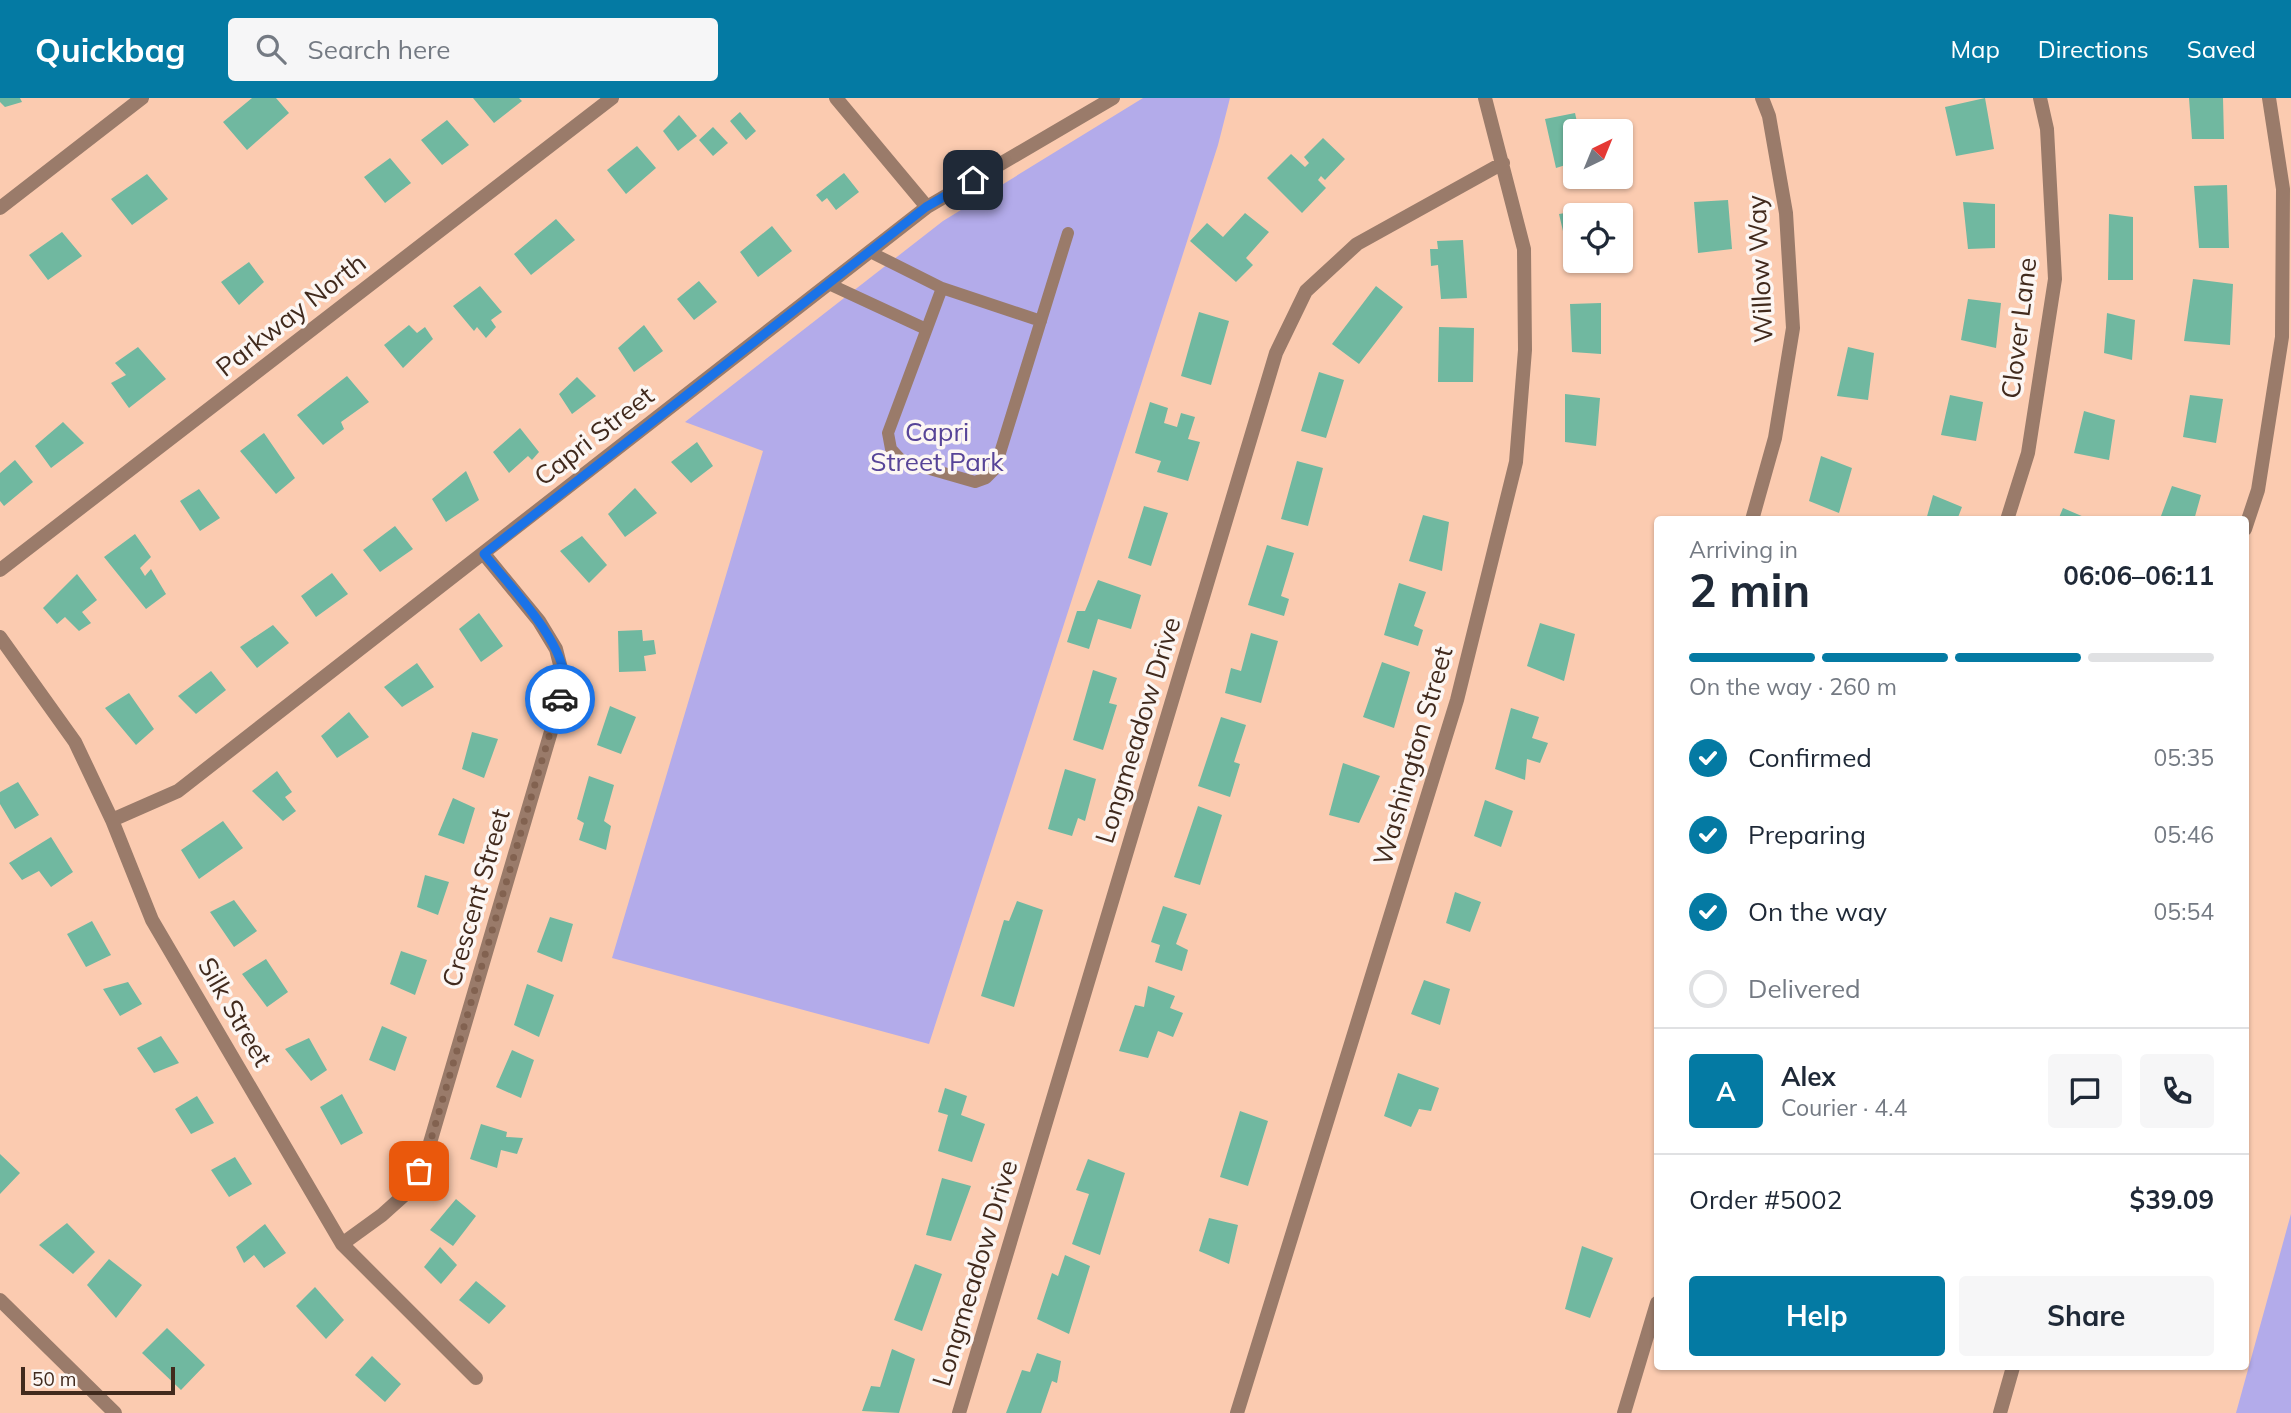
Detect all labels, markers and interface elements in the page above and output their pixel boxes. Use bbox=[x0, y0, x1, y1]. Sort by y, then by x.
search box bbox=[228, 18, 718, 81]
text: Quickbag bbox=[35, 29, 186, 70]
icon: search bbox=[252, 30, 290, 68]
text: Search here bbox=[308, 33, 450, 66]
text: Map bbox=[1950, 34, 2000, 64]
text: Directions bbox=[2038, 34, 2149, 64]
text: Saved bbox=[2187, 34, 2256, 64]
north arrow bbox=[1563, 119, 1633, 189]
map controls bbox=[1563, 119, 1633, 273]
pin bbox=[943, 150, 1003, 210]
icon: home bbox=[954, 161, 992, 199]
street label: Willow Way bbox=[1739, 194, 1780, 344]
button: locate bbox=[1563, 203, 1633, 273]
street label: Parkway North bbox=[209, 246, 372, 383]
street label: Clover Lane bbox=[1993, 256, 2044, 400]
street label: Capri Street bbox=[527, 379, 660, 493]
park label: Capri Street Park bbox=[870, 415, 1004, 478]
text: Arriving in bbox=[1689, 535, 1798, 564]
text: 06:06–06:11 bbox=[2063, 559, 2214, 592]
text: 2 min bbox=[1689, 561, 1810, 619]
street label: Longmeadow Drive bbox=[1087, 613, 1188, 847]
street label: Washington Street bbox=[1366, 643, 1460, 869]
courier bbox=[525, 664, 595, 734]
text: On the way · 260 m bbox=[1689, 672, 1897, 701]
icon: car bbox=[541, 680, 579, 718]
icon: check bbox=[1689, 739, 1727, 777]
text: Confirmed bbox=[1748, 741, 1872, 774]
text: 05:35 bbox=[2154, 743, 2214, 772]
street label: Crescent Street bbox=[434, 805, 517, 991]
icon: check bbox=[1689, 816, 1727, 854]
text: Preparing bbox=[1748, 818, 1866, 851]
text: 05:46 bbox=[2154, 820, 2214, 849]
icon: check bbox=[1689, 893, 1727, 931]
text: On the way bbox=[1748, 895, 1887, 928]
text: 05:54 bbox=[2154, 897, 2214, 926]
street label: Silk Street bbox=[191, 951, 280, 1072]
text: Delivered bbox=[1748, 972, 1861, 1005]
button: chat bbox=[2048, 1054, 2122, 1128]
button: phone bbox=[2140, 1054, 2214, 1128]
text: Alex bbox=[1781, 1060, 1836, 1093]
text: A bbox=[1716, 1075, 1736, 1108]
text: Courier · 4.4 bbox=[1781, 1093, 1907, 1122]
pin bbox=[389, 1141, 449, 1201]
icon: bag bbox=[400, 1152, 438, 1190]
street label: Longmeadow Drive bbox=[924, 1156, 1025, 1390]
text: Order #5002 bbox=[1689, 1183, 1842, 1216]
text: $39.09 bbox=[2130, 1183, 2214, 1216]
button: Help bbox=[1689, 1276, 1945, 1356]
button: Share bbox=[1959, 1276, 2214, 1356]
scale bar bbox=[21, 1364, 175, 1396]
text: 50 m bbox=[32, 1367, 76, 1391]

